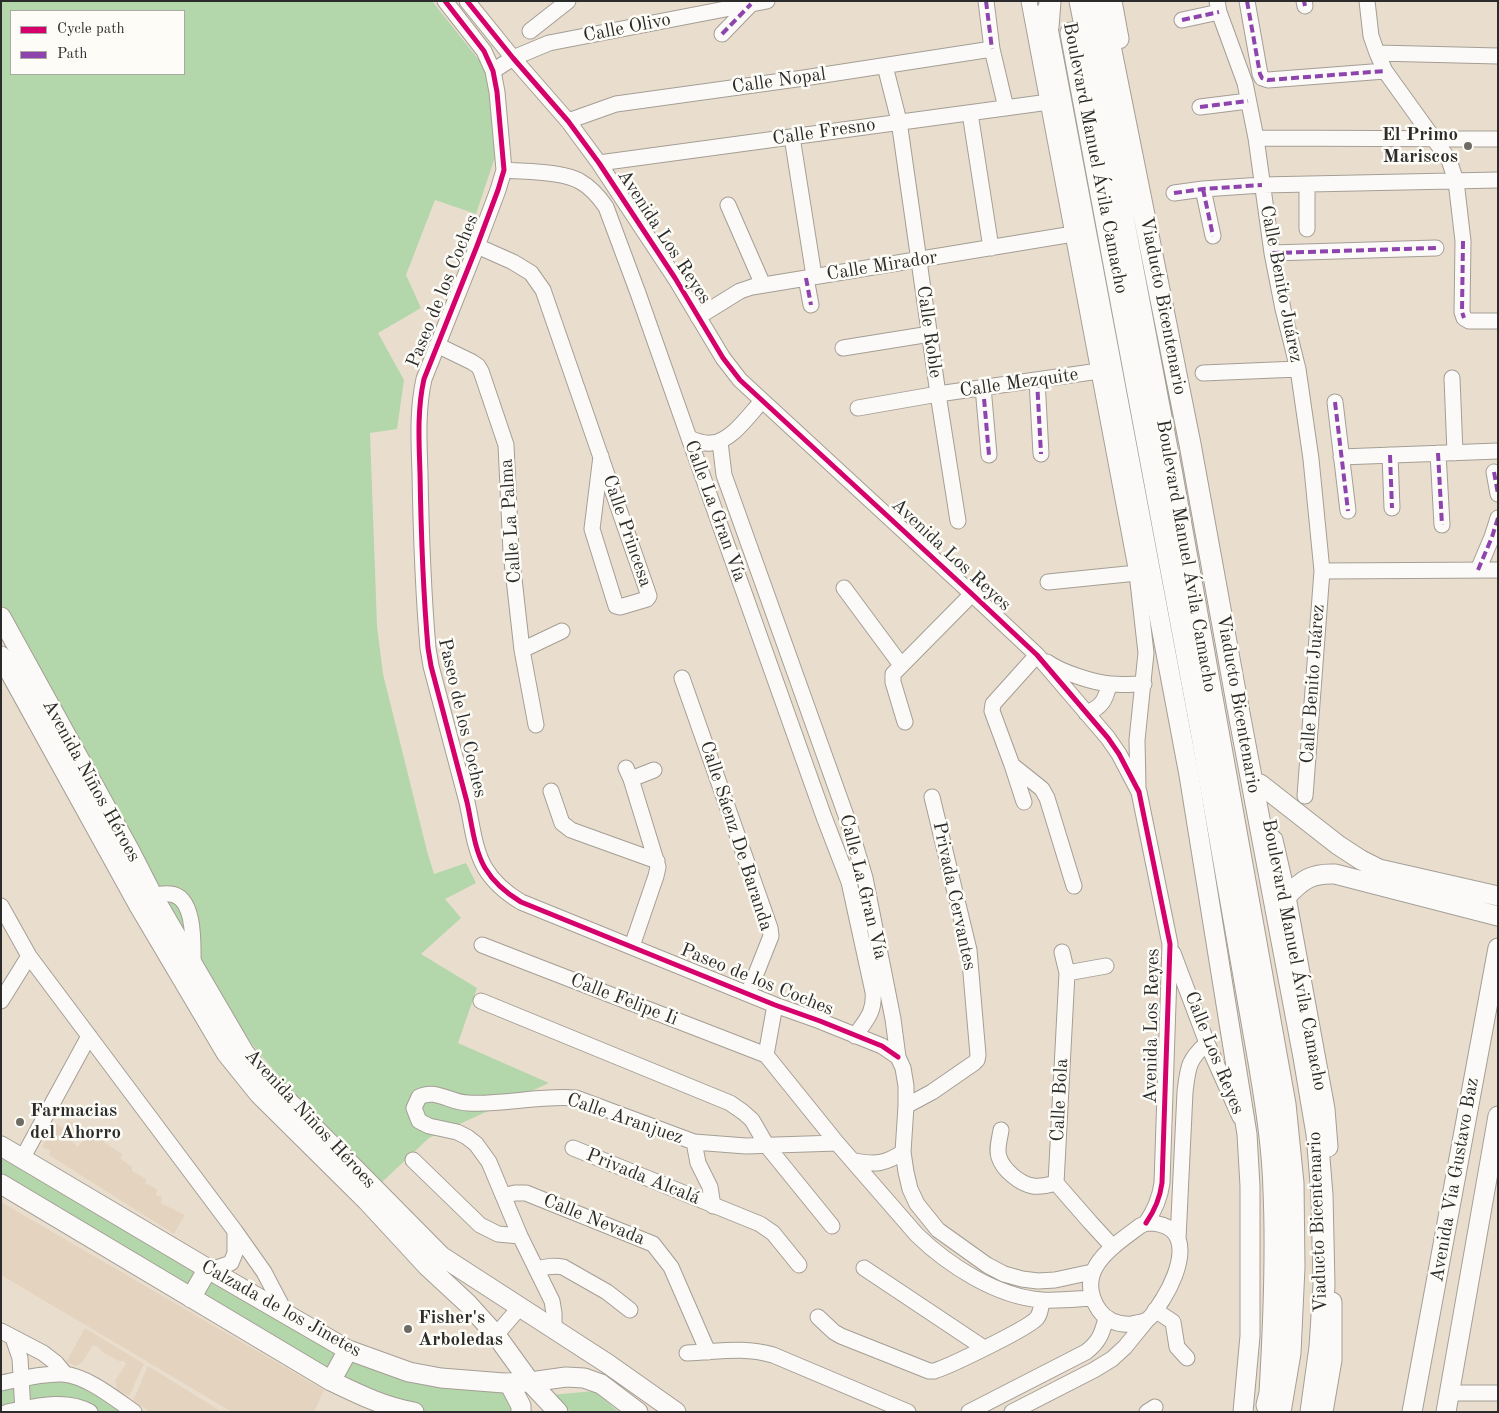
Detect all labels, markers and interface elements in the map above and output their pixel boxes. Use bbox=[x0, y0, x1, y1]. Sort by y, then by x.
street label: Calle Olivo bbox=[581, 8, 673, 48]
legend bbox=[10, 10, 185, 75]
street label: Boulevard Manuel Ávila Camacho bbox=[1057, 20, 1133, 296]
text: Cycle path bbox=[57, 22, 125, 37]
text: Path bbox=[57, 47, 87, 62]
street label: Calle Nopal bbox=[730, 63, 828, 99]
street label: Calle Fresno bbox=[771, 113, 877, 151]
place label: El Primo Mariscos bbox=[1382, 124, 1458, 168]
marker: El Primo Mariscos bbox=[1462, 140, 1474, 152]
street label: Avenida Los Reyes bbox=[612, 166, 716, 308]
street label: Calle Benito Juárez bbox=[1255, 203, 1307, 365]
street label: Paseo de los Coches bbox=[402, 211, 484, 371]
street label: Viaducto Bicentenario bbox=[1135, 215, 1191, 397]
street label: Calle Mirador bbox=[825, 246, 939, 286]
street label: Calle Roble bbox=[911, 284, 947, 380]
street label: Calle Mezquite bbox=[958, 363, 1080, 403]
street label: Boulevard Manuel Ávila Camacho bbox=[1151, 418, 1221, 694]
street label: Calle La Gran Vía bbox=[679, 437, 751, 585]
street label: Calle La Palma bbox=[495, 458, 527, 584]
street label: Calle Princesa bbox=[597, 472, 657, 590]
street label: Avenida Los Reyes bbox=[886, 494, 1016, 616]
street label: Calle Benito Juárez bbox=[1296, 604, 1330, 764]
street label: Viaducto Bicentenario bbox=[1211, 613, 1265, 795]
street label: Paseo de los Coches bbox=[433, 636, 491, 800]
street label: Avenida Niños Héroes bbox=[37, 696, 145, 866]
street label: Calle Sáenz De Baranda bbox=[695, 738, 777, 934]
street label: Calle La Gran Vía bbox=[834, 812, 892, 962]
street label: Boulevard Manuel Ávila Camacho bbox=[1256, 817, 1332, 1093]
street label: Privada Cervantes bbox=[927, 820, 981, 972]
street label: Paseo de los Coches bbox=[677, 939, 837, 1021]
street label: Avenida Los Reyes bbox=[1139, 948, 1165, 1104]
street label: Calle Felipe Ii bbox=[567, 969, 681, 1031]
street label: Calle Los Reyes bbox=[1179, 988, 1249, 1118]
street label: Avenida Niños Héroes bbox=[240, 1045, 380, 1193]
street label: Calle Bola bbox=[1046, 1058, 1074, 1142]
street label: Avenida Via Gustavo Baz bbox=[1426, 1076, 1484, 1284]
street label: Calle Aranjuez bbox=[564, 1088, 686, 1150]
place label: Farmacias del Ahorro bbox=[30, 1100, 121, 1144]
marker: Farmacias del Ahorro bbox=[14, 1116, 26, 1128]
street label: Viaducto Bicentenario bbox=[1303, 1131, 1333, 1313]
street label: Privada Alcalá bbox=[583, 1144, 703, 1210]
street label: Calle Nevada bbox=[540, 1189, 648, 1251]
street label: Calzada de los Jinetes bbox=[197, 1255, 365, 1363]
place label: Fisher's Arboledas bbox=[418, 1307, 503, 1351]
marker: Fisher's Arboledas bbox=[402, 1323, 414, 1335]

